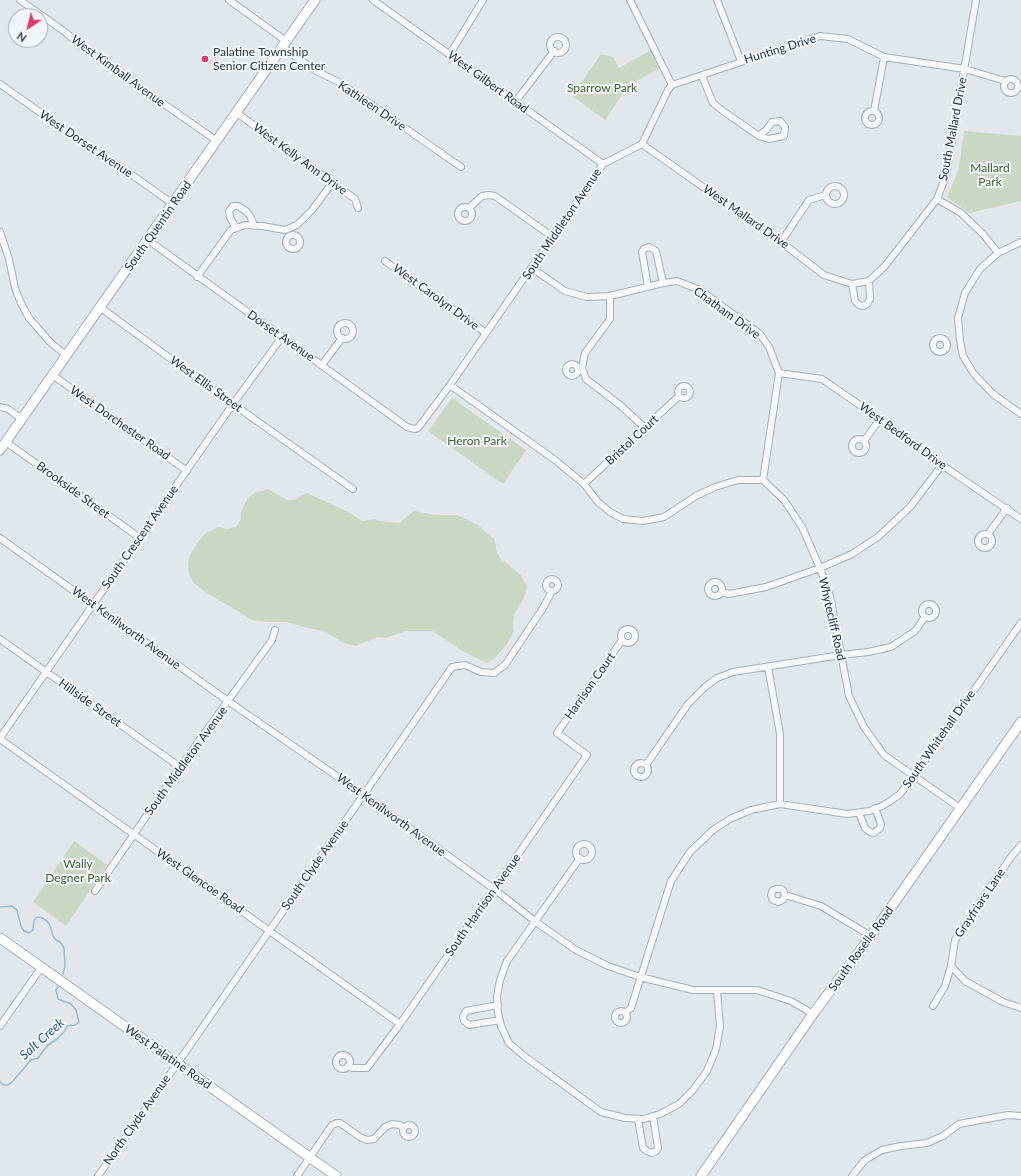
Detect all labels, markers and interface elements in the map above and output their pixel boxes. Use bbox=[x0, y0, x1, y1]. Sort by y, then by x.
north arrow bbox=[8, 8, 48, 48]
text: N bbox=[14, 30, 29, 45]
street label: Hunting Drive bbox=[742, 31, 818, 67]
street label: West Kimball Avenue bbox=[68, 32, 168, 110]
place label: Palatine Township Senior Citizen Center bbox=[213, 45, 325, 73]
street label: West Gilbert Road bbox=[445, 48, 531, 116]
marker: Palatine Township Senior Citizen Center bbox=[200, 54, 210, 64]
street label: South Mallard Drive bbox=[936, 76, 970, 182]
street label: Kathleen Drive bbox=[335, 78, 409, 134]
park label: Sparrow Park bbox=[567, 81, 637, 95]
street label: West Dorset Avenue bbox=[37, 107, 135, 181]
street label: West Kelly Ann Drive bbox=[250, 120, 350, 198]
park label: Mallard Park bbox=[970, 161, 1010, 189]
street label: South Middleton Avenue bbox=[519, 166, 605, 282]
street label: South Quentin Road bbox=[121, 178, 195, 274]
street label: West Mallard Drive bbox=[700, 182, 792, 252]
street label: West Carolyn Drive bbox=[390, 261, 482, 333]
street label: Chatham Drive bbox=[691, 284, 763, 342]
street label: Dorset Avenue bbox=[245, 308, 317, 364]
street label: West Ellis Street bbox=[167, 353, 245, 415]
street label: West Dorchester Road bbox=[67, 383, 173, 463]
street label: West Bedford Drive bbox=[856, 399, 950, 473]
street label: Bristol Court bbox=[603, 412, 661, 468]
park label: Heron Park bbox=[447, 434, 507, 448]
street label: Brookside Street bbox=[33, 459, 113, 521]
street label: South Crescent Avenue bbox=[99, 482, 181, 592]
street label: Whytecliff Road bbox=[815, 576, 849, 662]
street label: West Kenilworth Avenue bbox=[69, 584, 183, 672]
street label: Harrison Court bbox=[562, 650, 618, 722]
street label: Hillside Street bbox=[56, 676, 124, 730]
street label: South Whitehall Drive bbox=[900, 687, 978, 791]
street label: South Middleton Avenue bbox=[142, 704, 230, 818]
street label: West Kenilworth Avenue bbox=[334, 771, 448, 859]
street label: South Clyde Avenue bbox=[278, 817, 352, 913]
street label: West Glencoe Road bbox=[153, 845, 247, 917]
street label: South Harrison Avenue bbox=[442, 851, 524, 959]
park label: Wally Degner Park bbox=[45, 857, 111, 885]
street label: Grayfriars Lane bbox=[952, 866, 1008, 940]
street label: South Roselle Road bbox=[825, 904, 897, 994]
water label: Salt Creek bbox=[16, 1015, 68, 1063]
street label: West Palatine Road bbox=[122, 1022, 214, 1092]
street label: North Clyde Avenue bbox=[100, 1072, 174, 1168]

